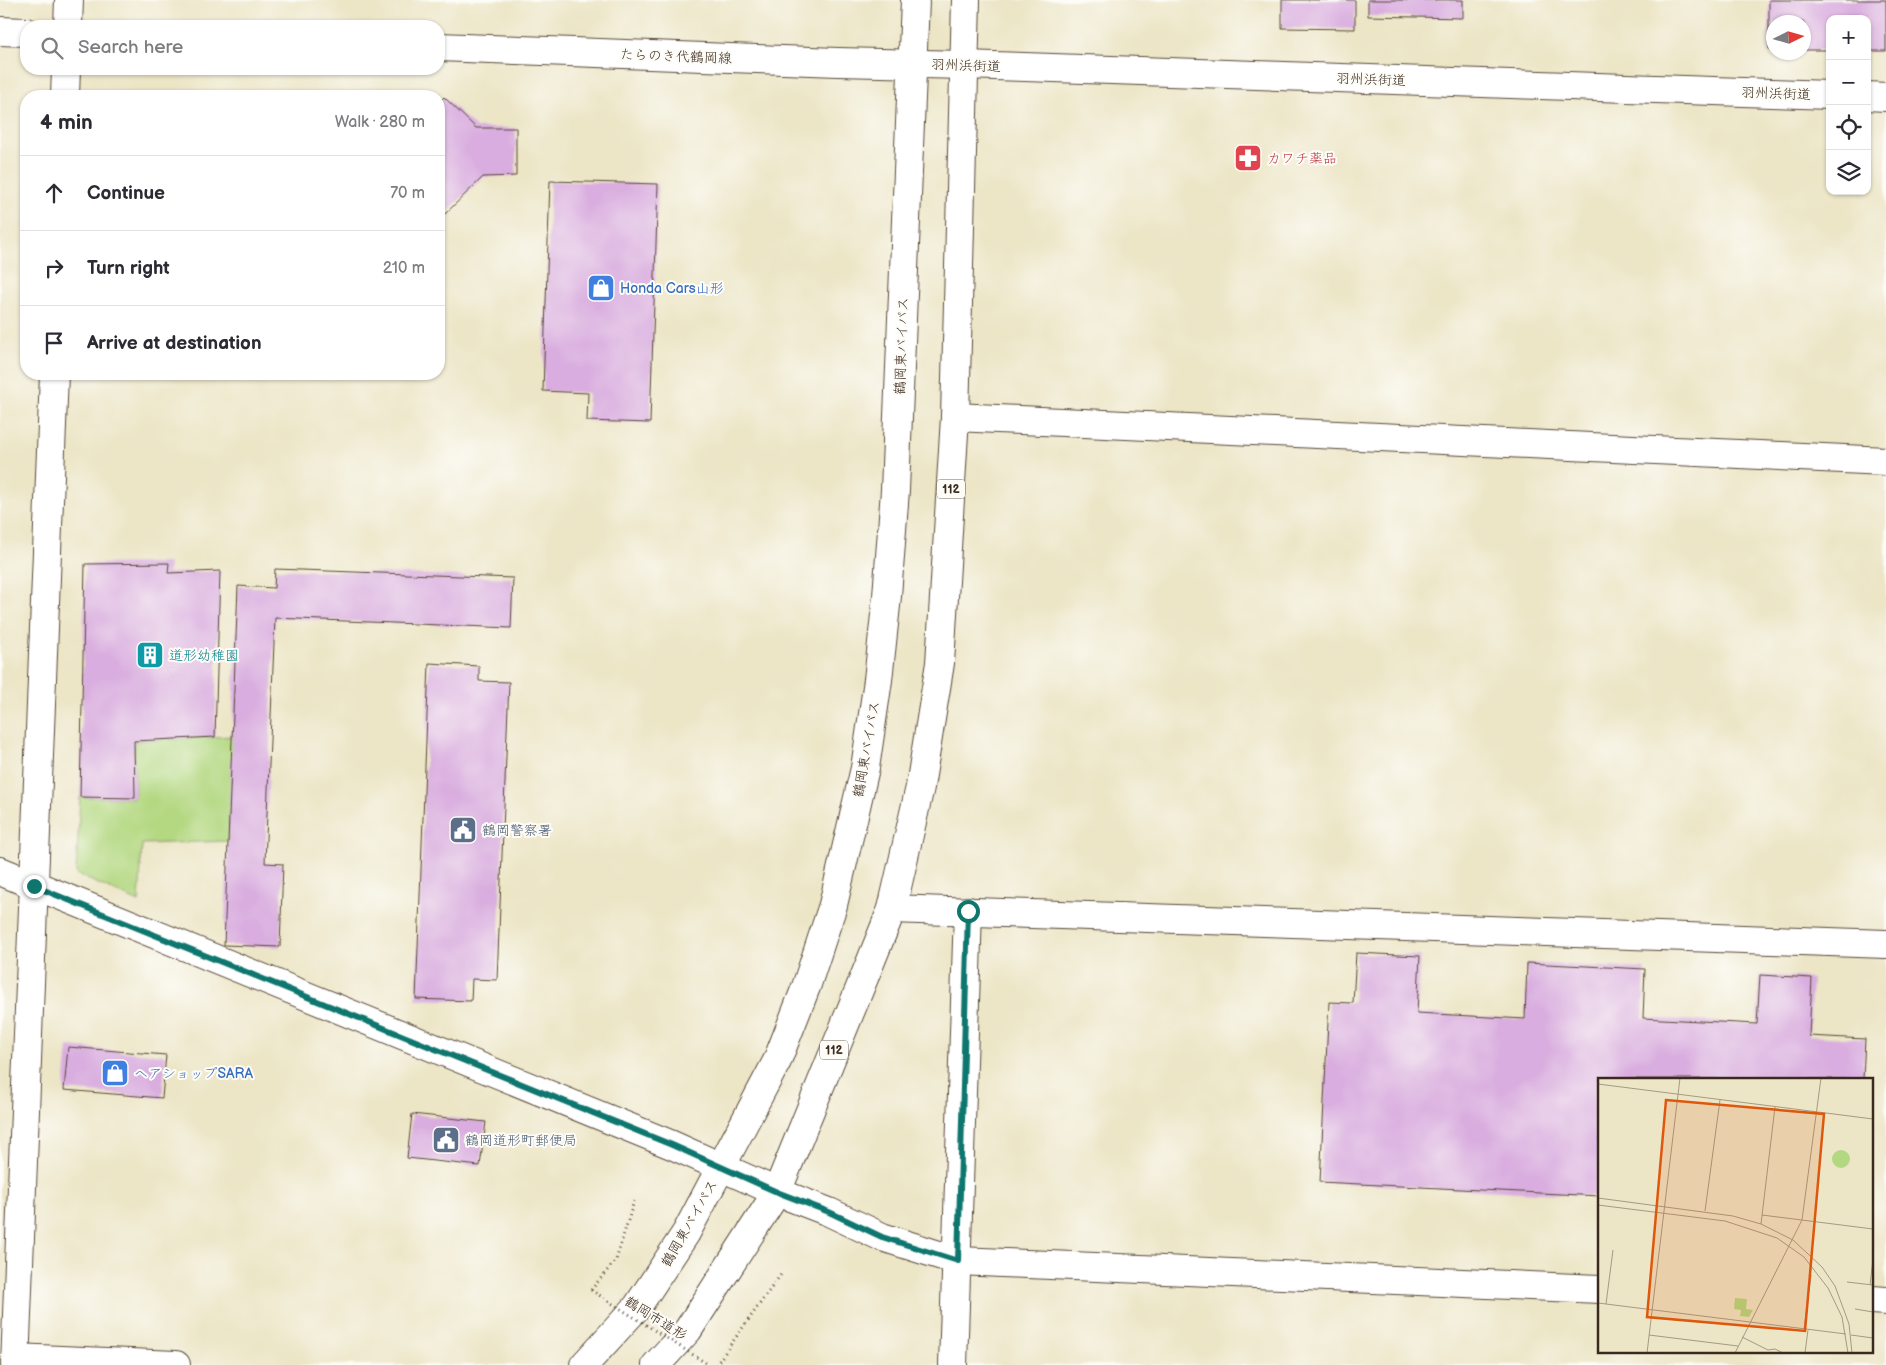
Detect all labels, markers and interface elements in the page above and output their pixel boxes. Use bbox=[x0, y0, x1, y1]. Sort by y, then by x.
north arrow bbox=[1766, 15, 1811, 60]
map controls bbox=[1826, 15, 1871, 195]
button: + bbox=[1826, 15, 1871, 60]
search box bbox=[20, 20, 445, 75]
icon: search bbox=[38, 34, 66, 62]
text: Search here bbox=[78, 36, 183, 59]
street label: たらのき代鶴岡線 bbox=[620, 46, 732, 67]
street label: 羽州浜街道 bbox=[931, 56, 1001, 75]
button: − bbox=[1826, 60, 1871, 105]
street label: 羽州浜街道 bbox=[1336, 70, 1406, 89]
street label: 羽州浜街道 bbox=[1741, 84, 1811, 103]
button: locate bbox=[1826, 105, 1871, 150]
text: 4 min bbox=[40, 110, 93, 135]
text: Walk · 280 m bbox=[335, 113, 425, 132]
pharmacy icon: カワチ薬品 bbox=[1233, 143, 1263, 173]
place label: カワチ薬品 bbox=[1267, 150, 1337, 167]
button: layers bbox=[1826, 150, 1871, 195]
icon: ahead bbox=[40, 179, 68, 207]
text: Continue bbox=[87, 182, 165, 205]
text: 70 m bbox=[390, 184, 425, 203]
icon: right bbox=[40, 254, 68, 282]
text: Turn right bbox=[87, 257, 170, 280]
text: 210 m bbox=[383, 259, 425, 278]
shop icon: Honda Cars山形 bbox=[586, 273, 616, 303]
place label: Honda Cars山形 bbox=[620, 280, 724, 297]
street label: 鶴岡東バイパス bbox=[891, 297, 912, 395]
icon: arrive bbox=[40, 329, 68, 357]
text: Arrive at destination bbox=[87, 332, 262, 355]
road number: 112 bbox=[937, 479, 965, 498]
building icon: 道形幼稚園 bbox=[135, 640, 165, 670]
place label: 道形幼稚園 bbox=[169, 647, 239, 664]
street label: 鶴岡東バイパス bbox=[850, 699, 883, 799]
public building icon: 鶴岡警察署 bbox=[448, 815, 478, 845]
place label: 鶴岡警察署 bbox=[482, 822, 552, 839]
route end bbox=[23, 875, 46, 898]
route start bbox=[957, 900, 980, 923]
road number: 112 bbox=[820, 1040, 848, 1060]
shop icon: ヘアショップSARA bbox=[100, 1058, 130, 1088]
place label: ヘアショップSARA bbox=[134, 1065, 253, 1082]
inset map bbox=[1598, 1078, 1874, 1352]
public building icon: 鶴岡道形町郵便局 bbox=[431, 1125, 461, 1155]
place label: 鶴岡道形町郵便局 bbox=[465, 1132, 577, 1149]
street label: 鶴岡東バイパス bbox=[658, 1177, 721, 1270]
street label: 鶴岡市道形 bbox=[622, 1293, 690, 1344]

